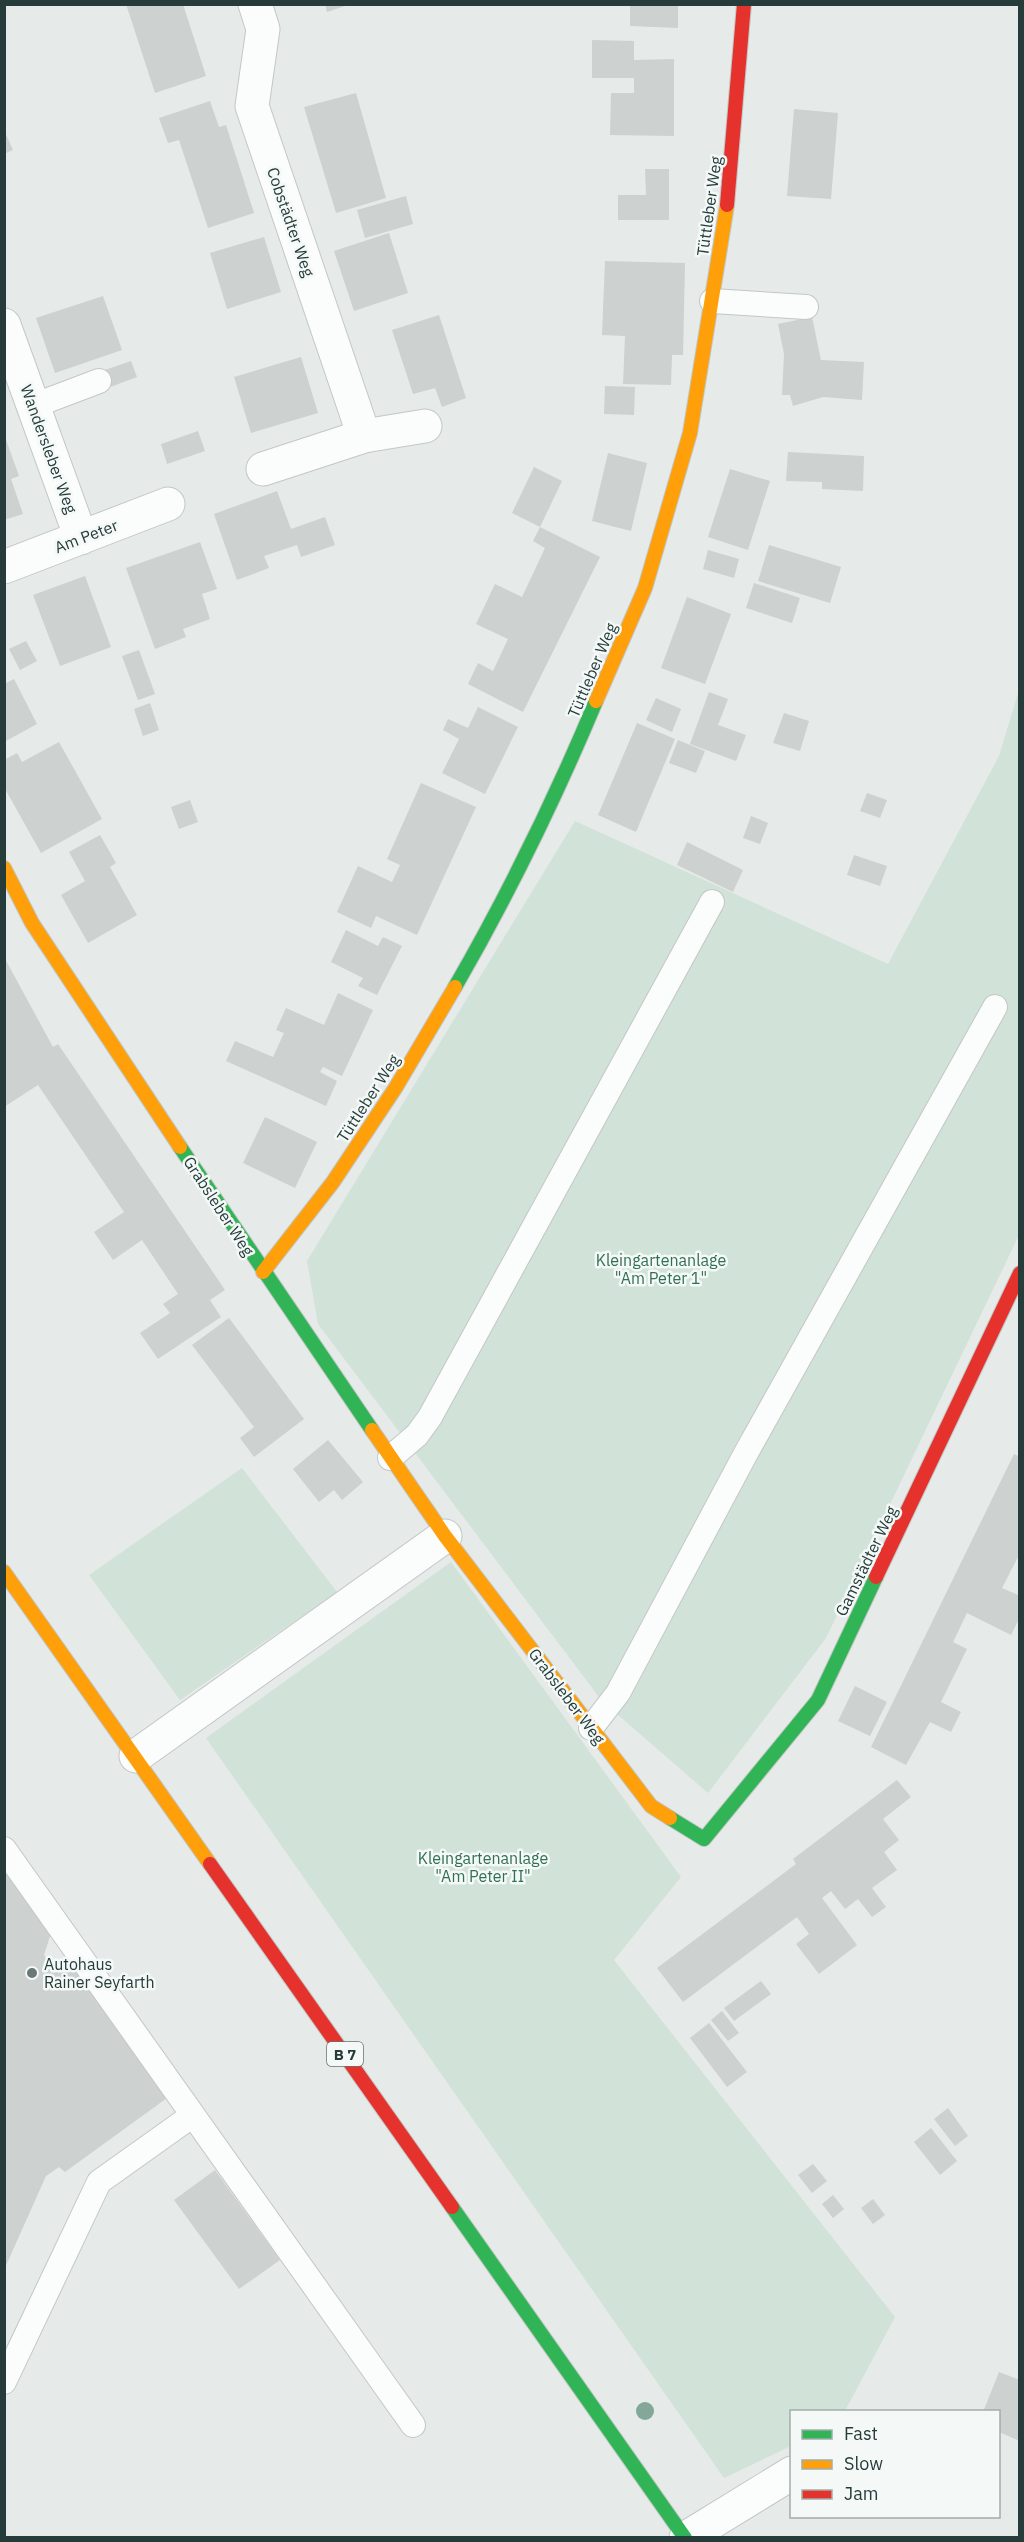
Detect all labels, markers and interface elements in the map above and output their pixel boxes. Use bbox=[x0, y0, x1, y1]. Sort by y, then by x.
street label: Tüttleber Weg bbox=[692, 154, 726, 257]
street label: Cobstädter Weg bbox=[263, 165, 319, 280]
street label: Wandersleber Weg bbox=[16, 382, 82, 517]
street label: Am Peter bbox=[51, 515, 121, 557]
street label: Tüttleber Weg bbox=[563, 619, 621, 720]
street label: Tüttleber Weg bbox=[332, 1050, 404, 1146]
street label: Grabsleber Weg bbox=[179, 1152, 259, 1260]
park label: Kleingartenanlage "Am Peter 1" bbox=[596, 1250, 726, 1288]
street label: Gamstädter Weg bbox=[831, 1502, 902, 1619]
street label: Grabsleber Weg bbox=[525, 1644, 610, 1748]
park label: Kleingartenanlage "Am Peter II" bbox=[418, 1848, 548, 1886]
place label: Autohaus Rainer Seyfarth bbox=[44, 1954, 155, 1992]
marker: Autohaus Rainer Seyfarth bbox=[25, 1966, 39, 1980]
road number: B 7 bbox=[327, 2042, 363, 2066]
legend bbox=[790, 2410, 1000, 2518]
text: Fast bbox=[844, 2422, 878, 2445]
text: Slow bbox=[844, 2452, 883, 2475]
text: Jam bbox=[844, 2482, 879, 2505]

